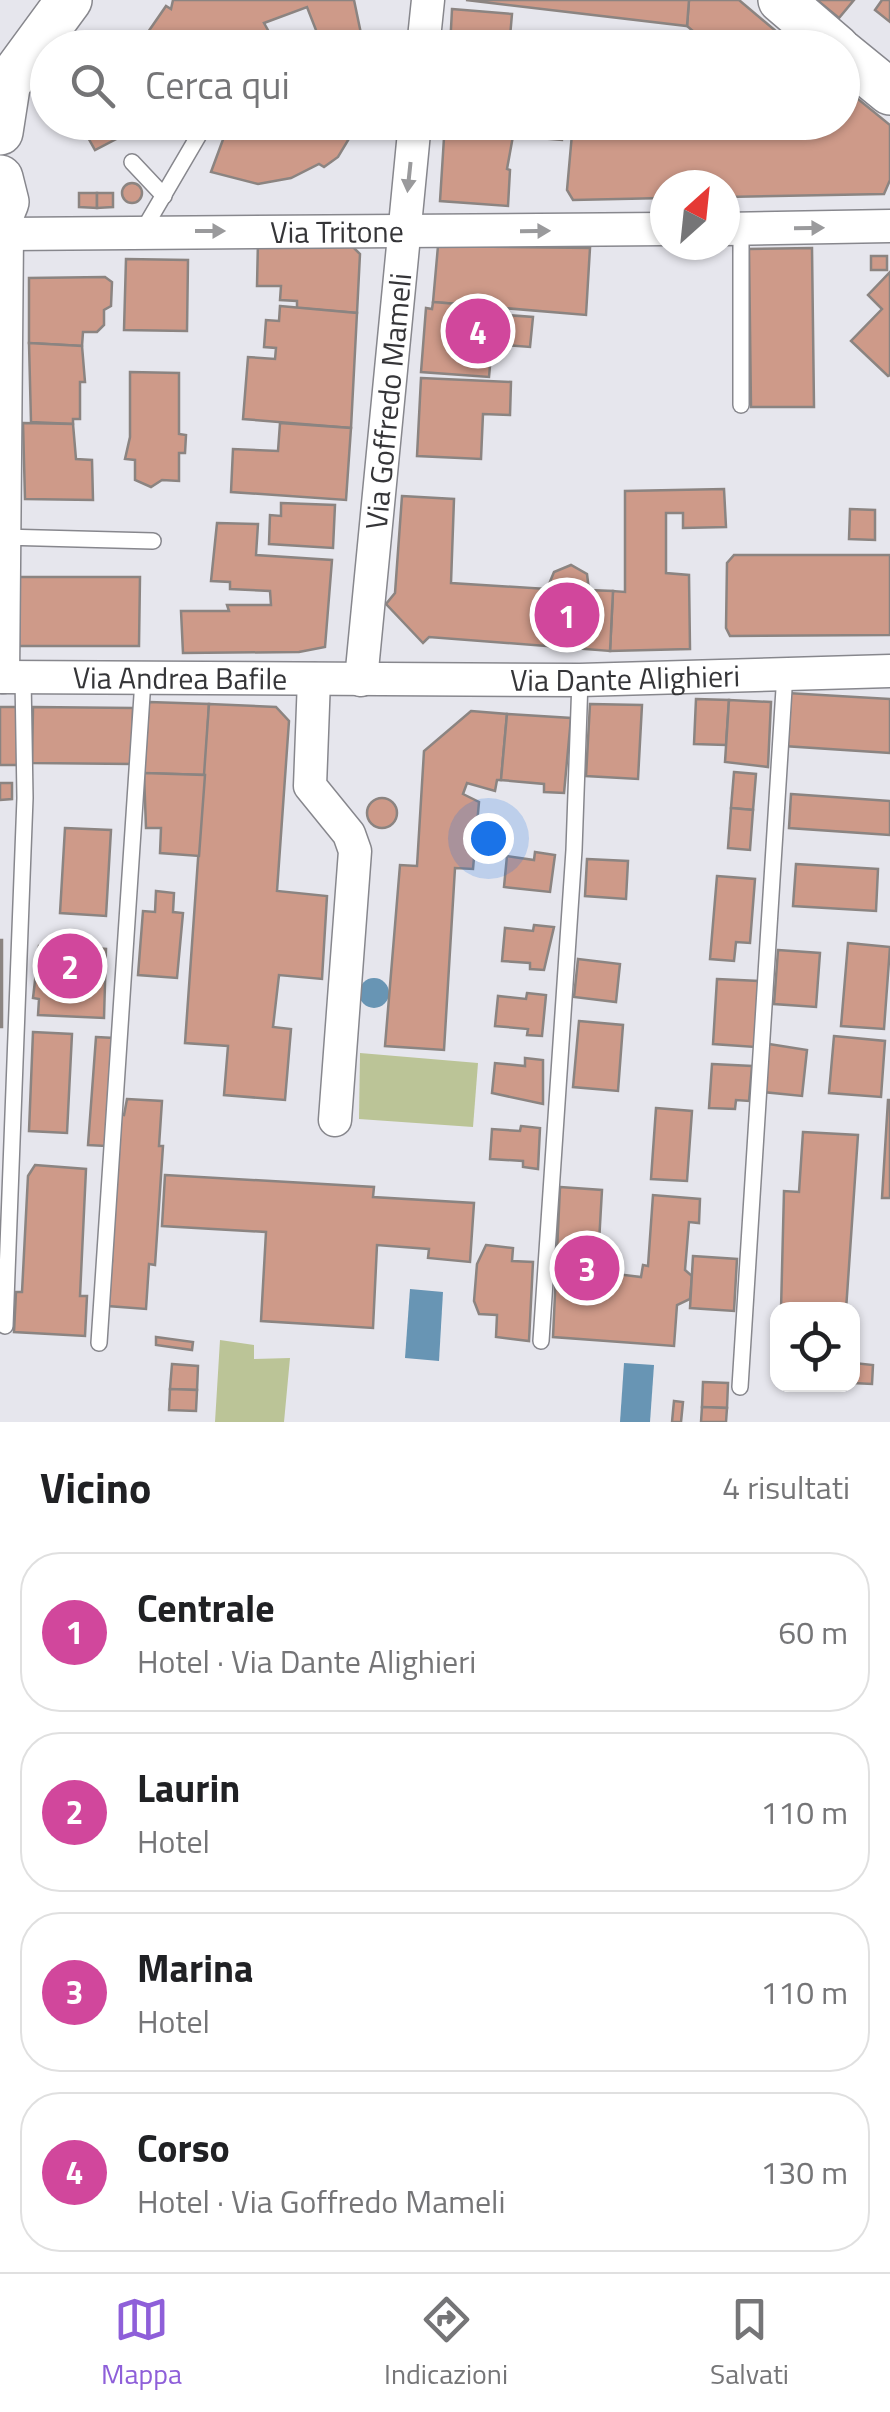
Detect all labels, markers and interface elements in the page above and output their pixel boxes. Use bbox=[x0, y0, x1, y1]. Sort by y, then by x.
search box bbox=[30, 30, 860, 140]
text: Cerca qui bbox=[145, 56, 290, 114]
icon: search bbox=[65, 58, 120, 113]
one-way arrow bbox=[401, 162, 417, 193]
north arrow bbox=[650, 170, 740, 260]
street label: Via Tritone bbox=[270, 208, 404, 255]
one-way arrow bbox=[793, 219, 825, 235]
one-way arrow bbox=[519, 222, 551, 238]
one-way arrow bbox=[194, 223, 226, 239]
street label: Via Goffredo Mameli bbox=[353, 271, 423, 532]
pin: 4 bbox=[446, 294, 510, 368]
pin: 1 bbox=[534, 578, 600, 652]
street label: Via Dante Alighieri bbox=[510, 652, 741, 703]
street label: Via Andrea Bafile bbox=[73, 654, 287, 701]
your location bbox=[463, 813, 514, 864]
pin: 2 bbox=[38, 928, 102, 1004]
pin: 3 bbox=[554, 1230, 620, 1306]
map controls bbox=[770, 1302, 860, 1392]
button: locate bbox=[770, 1302, 860, 1392]
text: Vicino bbox=[40, 1455, 151, 1519]
text: 4 risultati bbox=[722, 1463, 850, 1511]
text: Centrale bbox=[137, 1579, 275, 1637]
text: 1 bbox=[66, 1608, 83, 1656]
text: 60 m bbox=[778, 1608, 848, 1656]
text: Hotel · Via Dante Alighieri bbox=[137, 1637, 476, 1685]
text: Laurin bbox=[137, 1759, 240, 1817]
text: 2 bbox=[66, 1788, 83, 1836]
text: 110 m bbox=[760, 1788, 848, 1836]
text: Hotel bbox=[137, 1817, 210, 1865]
text: Marina bbox=[137, 1939, 253, 1997]
text: 3 bbox=[66, 1968, 83, 2016]
text: 110 m bbox=[760, 1968, 848, 2016]
text: Hotel bbox=[137, 1997, 210, 2045]
text: Corso bbox=[137, 2119, 230, 2177]
text: 4 bbox=[66, 2148, 83, 2196]
text: 130 m bbox=[760, 2148, 848, 2196]
text: Hotel · Via Goffredo Mameli bbox=[137, 2177, 506, 2225]
tab: Mappa bbox=[101, 2292, 182, 2395]
tab: Indicazioni bbox=[384, 2292, 508, 2395]
tab: Salvati bbox=[710, 2292, 789, 2395]

